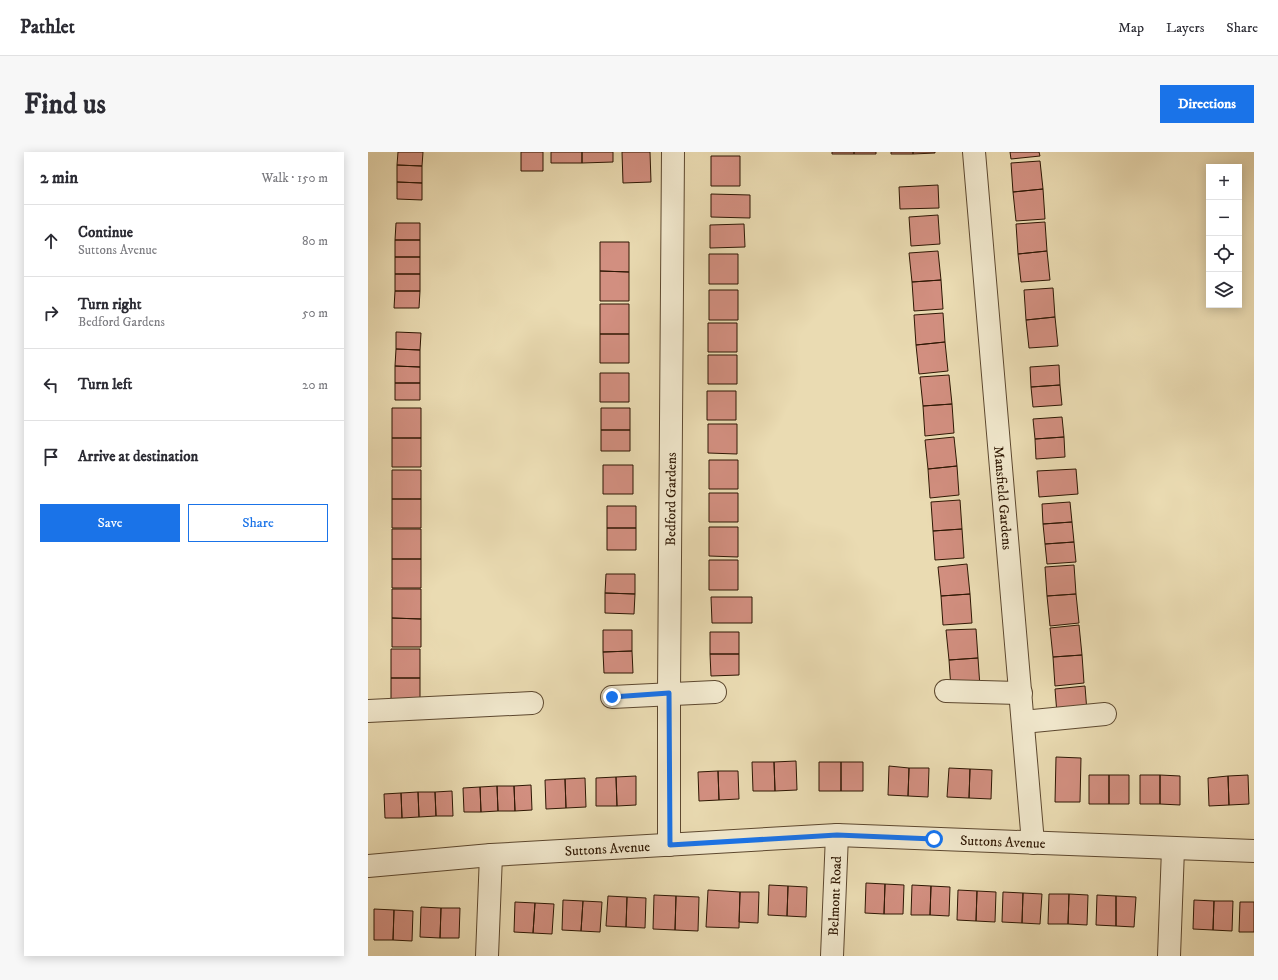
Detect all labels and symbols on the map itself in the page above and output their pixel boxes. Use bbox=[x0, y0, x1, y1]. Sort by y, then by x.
street label: Mansfield Gardens bbox=[989, 445, 1016, 551]
street label: Bedford Gardens bbox=[662, 452, 681, 546]
route end bbox=[603, 688, 621, 706]
route start bbox=[925, 830, 943, 848]
street label: Suttons Avenue bbox=[960, 832, 1046, 853]
street label: Suttons Avenue bbox=[564, 838, 651, 861]
street label: Belmont Road bbox=[825, 856, 846, 936]

